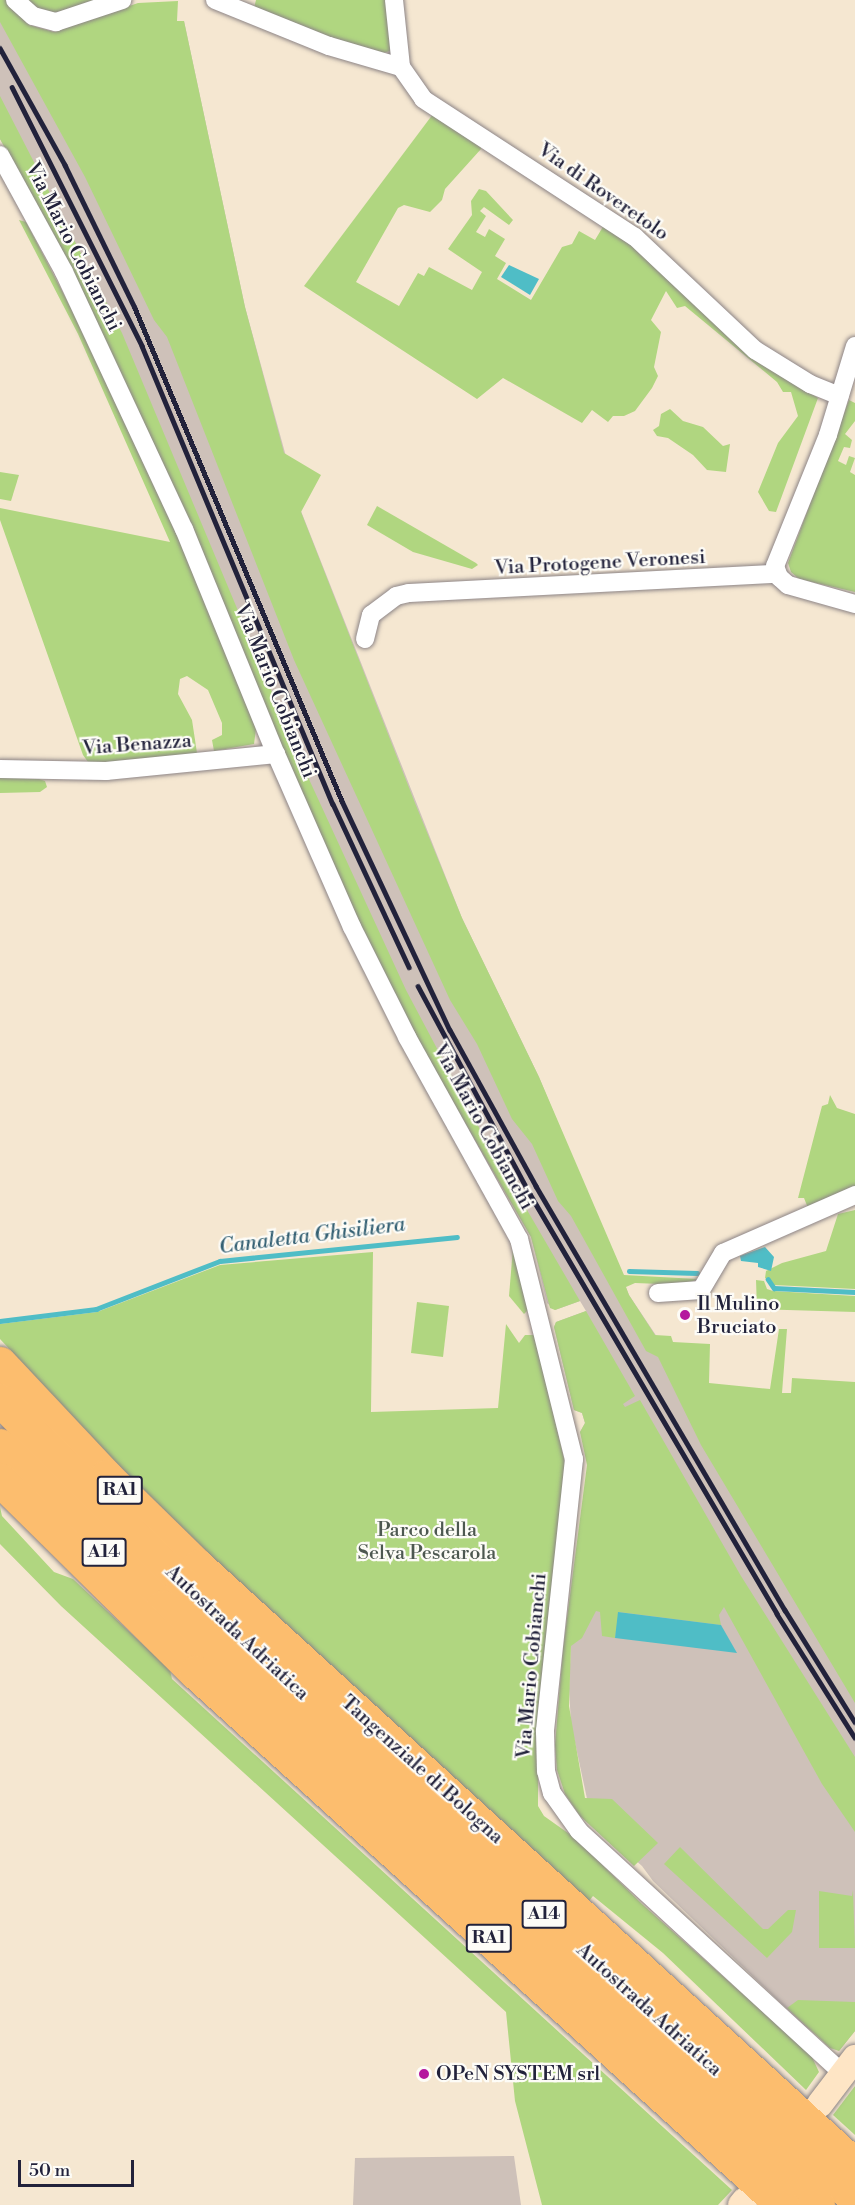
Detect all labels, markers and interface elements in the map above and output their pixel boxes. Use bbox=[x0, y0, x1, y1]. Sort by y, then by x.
street label: Via di Roveretolo bbox=[533, 138, 673, 246]
street label: Via Mario Cobianchi bbox=[20, 159, 126, 335]
street label: Via Protogene Veronesi bbox=[494, 545, 706, 581]
street label: Via Mario Cobianchi bbox=[229, 600, 321, 782]
street label: Via Benazza bbox=[82, 729, 192, 761]
street label: Via Mario Cobianchi bbox=[427, 1040, 539, 1214]
water label: Canaletta Ghisiliera bbox=[218, 1212, 406, 1260]
place label: Il Mulino Bruciato bbox=[697, 1292, 779, 1339]
marker: Il Mulino Bruciato bbox=[678, 1308, 692, 1322]
road number: RA1 bbox=[96, 1475, 144, 1505]
park label: Parco della Selva Pescarola bbox=[358, 1519, 496, 1566]
road number: A14 bbox=[82, 1537, 126, 1567]
street label: Autostrada Adriatica bbox=[160, 1560, 314, 1706]
street label: Via Mario Cobianchi bbox=[512, 1572, 552, 1760]
street label: Tangenziale di Bologna bbox=[336, 1691, 508, 1849]
road number: A14 bbox=[522, 1899, 566, 1929]
road number: RA1 bbox=[465, 1923, 513, 1953]
street label: Autostrada Adriatica bbox=[571, 1938, 727, 2082]
place label: OPeN SYSTEM srl bbox=[436, 2062, 600, 2086]
marker: OPeN SYSTEM srl bbox=[417, 2067, 431, 2081]
scale bar bbox=[21, 2148, 136, 2186]
text: 50 m bbox=[29, 2159, 70, 2182]

